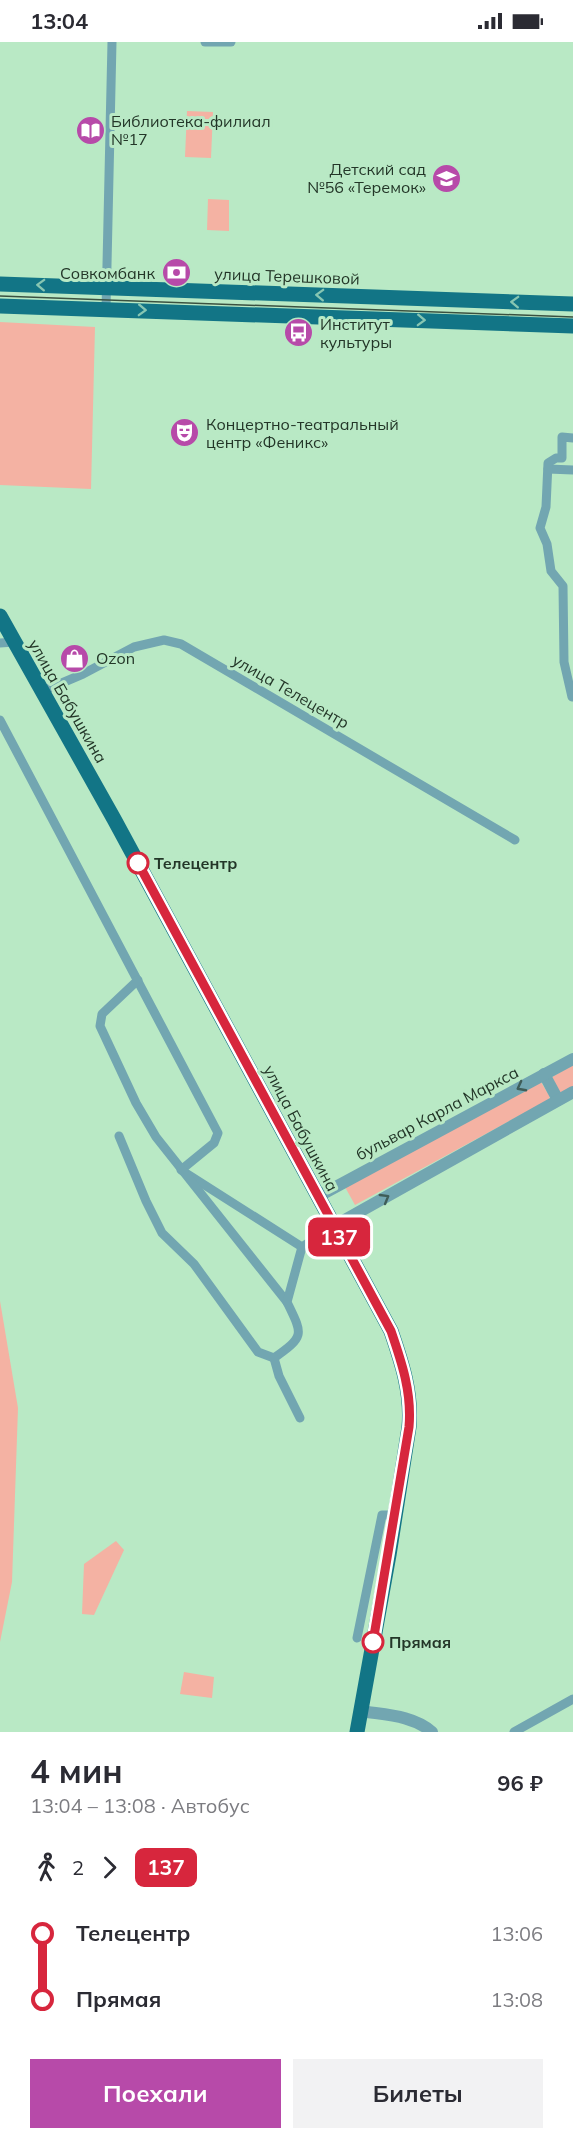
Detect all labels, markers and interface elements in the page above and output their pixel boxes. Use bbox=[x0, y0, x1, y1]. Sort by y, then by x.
text: 13:04 bbox=[30, 7, 88, 35]
place label: Библиотека-филиал №17 bbox=[111, 111, 271, 149]
library icon: Библиотека-филиал №17 bbox=[74, 114, 106, 146]
place label: Детский сад №56 «Теремок» bbox=[307, 159, 426, 197]
school or university icon: Детский сад №56 «Теремок» bbox=[431, 162, 463, 194]
bank icon: Совкомбанк bbox=[160, 257, 192, 289]
place label: Совкомбанк bbox=[60, 263, 155, 283]
street label: улица Терешковой bbox=[214, 263, 360, 289]
one-way arrow bbox=[36, 279, 45, 292]
one-way arrow bbox=[315, 289, 324, 302]
one-way arrow bbox=[510, 296, 519, 309]
one-way arrow bbox=[138, 304, 147, 317]
place label: Институт культуры bbox=[320, 314, 392, 352]
one-way arrow bbox=[417, 314, 426, 327]
bus stop icon: Институт культуры bbox=[283, 317, 315, 349]
place label: Концертно-театральный центр «Феникс» bbox=[206, 414, 399, 452]
theatre icon: Концертно-театральный центр «Феникс» bbox=[169, 417, 201, 449]
street label: улица Бабушкина bbox=[24, 635, 112, 767]
shop icon: Ozon bbox=[59, 642, 91, 674]
place label: Ozon bbox=[96, 648, 135, 668]
street label: улица Телецентр bbox=[229, 649, 353, 733]
marker: Телецентр bbox=[127, 852, 149, 874]
place label: Телецентр bbox=[154, 853, 237, 873]
street label: улица Бабушкина bbox=[259, 1062, 343, 1194]
street label: бульвар Карла Маркса bbox=[352, 1062, 522, 1164]
one-way arrow bbox=[517, 1079, 528, 1091]
one-way arrow bbox=[379, 1193, 389, 1205]
line badge: 137 bbox=[304, 1218, 374, 1256]
text: 137 bbox=[320, 1224, 358, 1250]
marker: Прямая bbox=[362, 1631, 384, 1653]
place label: Прямая bbox=[389, 1632, 451, 1652]
text: 4 мин bbox=[30, 1750, 123, 1791]
text: 96 ₽ bbox=[497, 1769, 543, 1797]
text: 13:04 – 13:08 · Автобус bbox=[30, 1793, 250, 1818]
icon: walk bbox=[30, 1851, 63, 1884]
icon: forward bbox=[93, 1851, 126, 1884]
text: 137 bbox=[147, 1854, 185, 1880]
text: 2 bbox=[72, 1855, 84, 1880]
text: Телецентр bbox=[76, 1919, 191, 1947]
text: 13:06 bbox=[490, 1921, 543, 1946]
text: Прямая bbox=[76, 1985, 161, 2013]
text: 13:08 bbox=[490, 1987, 543, 2012]
button: Поехали bbox=[30, 2059, 281, 2128]
button: Билеты bbox=[293, 2059, 543, 2128]

